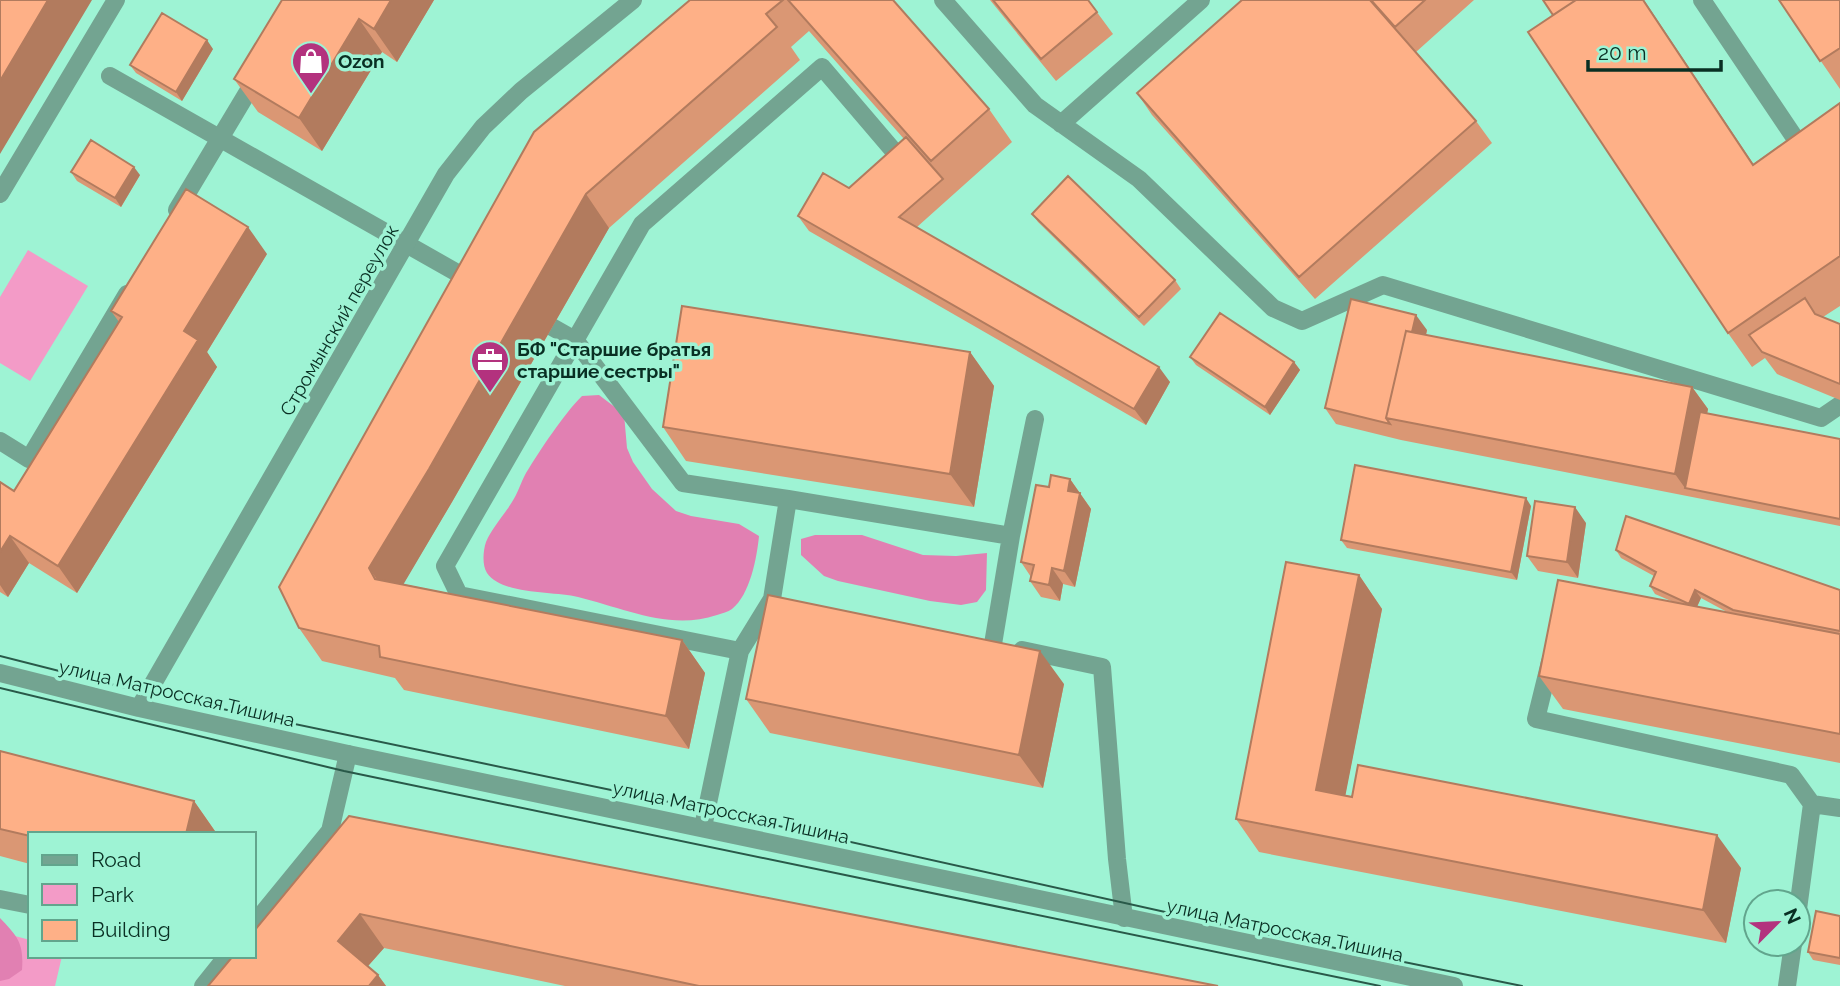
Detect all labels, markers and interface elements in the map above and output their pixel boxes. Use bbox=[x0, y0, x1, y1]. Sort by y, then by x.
scale bar bbox=[1588, 28, 1721, 72]
shop icon: Ozon bbox=[290, 40, 332, 95]
text: 20 m bbox=[1598, 40, 1646, 65]
place label: Ozon bbox=[338, 50, 385, 72]
street label: Стромынский переулок bbox=[275, 220, 403, 419]
place label: БФ "Старшие братья старшие сестры" bbox=[517, 338, 711, 382]
office icon: БФ "Старшие братья старшие сестры" bbox=[469, 339, 511, 394]
street label: улица Матросская Тишина bbox=[57, 655, 297, 731]
street label: улица Матросская Тишина bbox=[611, 776, 851, 848]
legend bbox=[28, 832, 256, 958]
text: Road bbox=[91, 847, 141, 872]
text: Park bbox=[91, 882, 134, 907]
north arrow bbox=[1742, 888, 1812, 958]
street label: улица Матросская Тишина bbox=[1165, 894, 1405, 966]
text: N bbox=[1780, 905, 1806, 927]
text: Building bbox=[91, 917, 171, 942]

